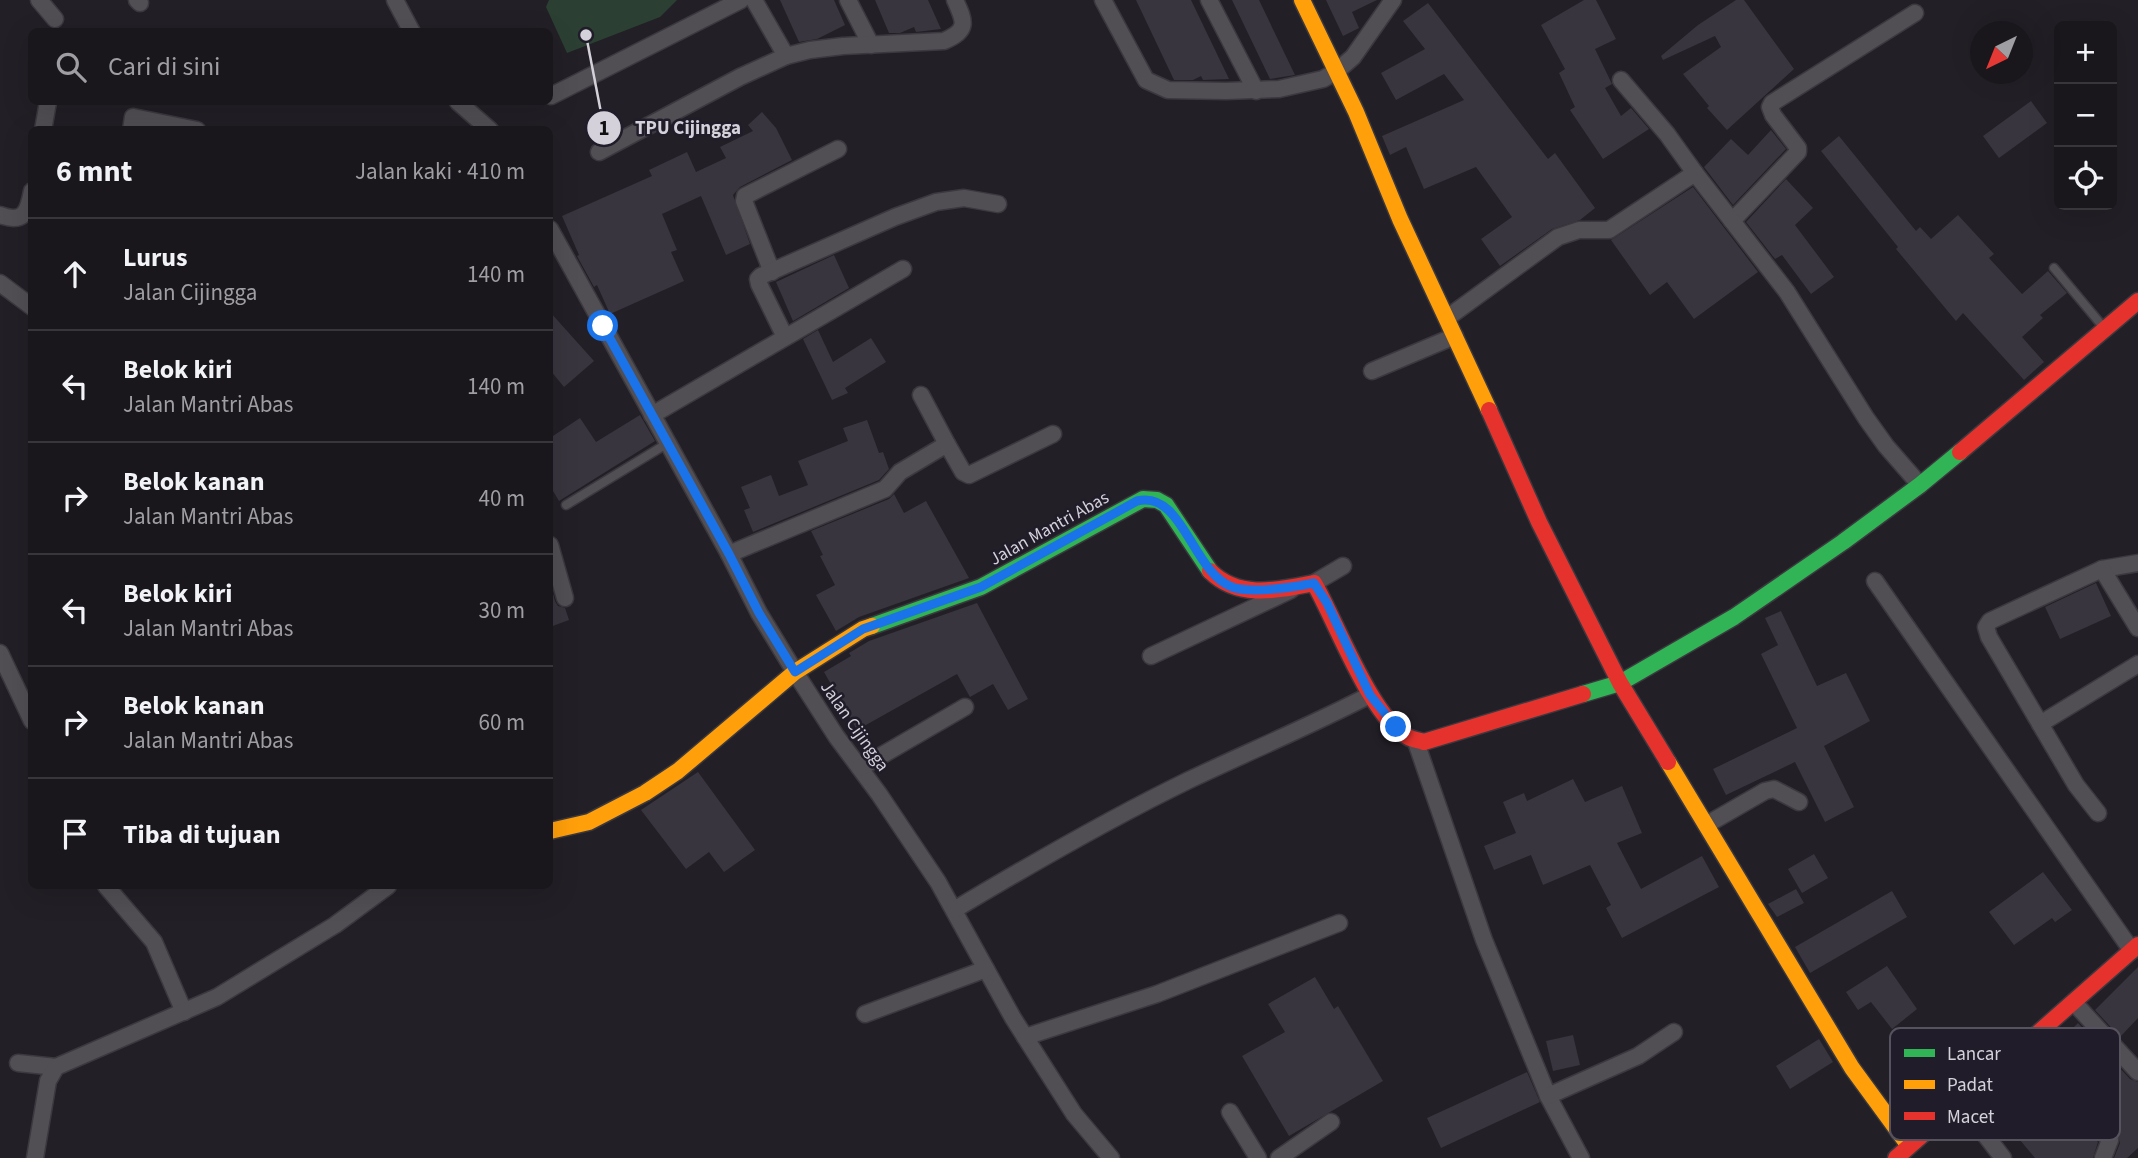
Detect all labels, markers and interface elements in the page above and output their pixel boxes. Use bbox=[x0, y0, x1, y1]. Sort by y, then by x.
north arrow bbox=[1970, 21, 2033, 84]
map controls bbox=[2054, 21, 2117, 210]
button: + bbox=[2054, 21, 2117, 84]
search box bbox=[28, 28, 553, 105]
icon: search bbox=[52, 48, 90, 86]
text: Cari di sini bbox=[108, 48, 221, 85]
button: − bbox=[2054, 84, 2117, 147]
callout: TPU Cijingga bbox=[586, 108, 755, 148]
text: 1 bbox=[598, 113, 610, 143]
text: TPU Cijingga bbox=[635, 115, 741, 142]
button: locate bbox=[2054, 147, 2117, 210]
text: 6 mnt bbox=[56, 150, 132, 193]
text: Jalan kaki · 410 m bbox=[355, 155, 525, 188]
text: Lurus bbox=[123, 239, 188, 276]
icon: ahead bbox=[56, 255, 94, 293]
text: 140 m bbox=[467, 258, 525, 291]
text: Jalan Cijingga bbox=[123, 276, 257, 309]
route start bbox=[587, 310, 618, 341]
text: Belok kiri bbox=[123, 351, 232, 388]
icon: left bbox=[56, 367, 94, 405]
text: 140 m bbox=[467, 370, 525, 403]
text: Jalan Mantri Abas bbox=[123, 388, 293, 421]
text: Belok kanan bbox=[123, 463, 265, 500]
icon: right bbox=[56, 479, 94, 517]
text: 40 m bbox=[478, 482, 525, 515]
street label: Jalan Mantri Abas bbox=[985, 485, 1114, 572]
text: Jalan Mantri Abas bbox=[123, 500, 293, 533]
text: Belok kiri bbox=[123, 575, 232, 612]
icon: left bbox=[56, 591, 94, 629]
text: 30 m bbox=[478, 594, 525, 627]
text: Jalan Mantri Abas bbox=[123, 612, 293, 645]
street label: Jalan Cijingga bbox=[814, 676, 895, 777]
text: Belok kanan bbox=[123, 687, 265, 724]
icon: right bbox=[56, 703, 94, 741]
text: 60 m bbox=[478, 706, 525, 739]
route end bbox=[1380, 711, 1411, 742]
text: Jalan Mantri Abas bbox=[123, 724, 293, 757]
icon: arrive bbox=[56, 815, 94, 853]
text: Tiba di tujuan bbox=[123, 816, 281, 853]
legend bbox=[1890, 1028, 2120, 1140]
text: Lancar bbox=[1947, 1041, 2001, 1068]
text: Padat bbox=[1947, 1072, 1993, 1099]
text: Macet bbox=[1947, 1104, 1995, 1131]

